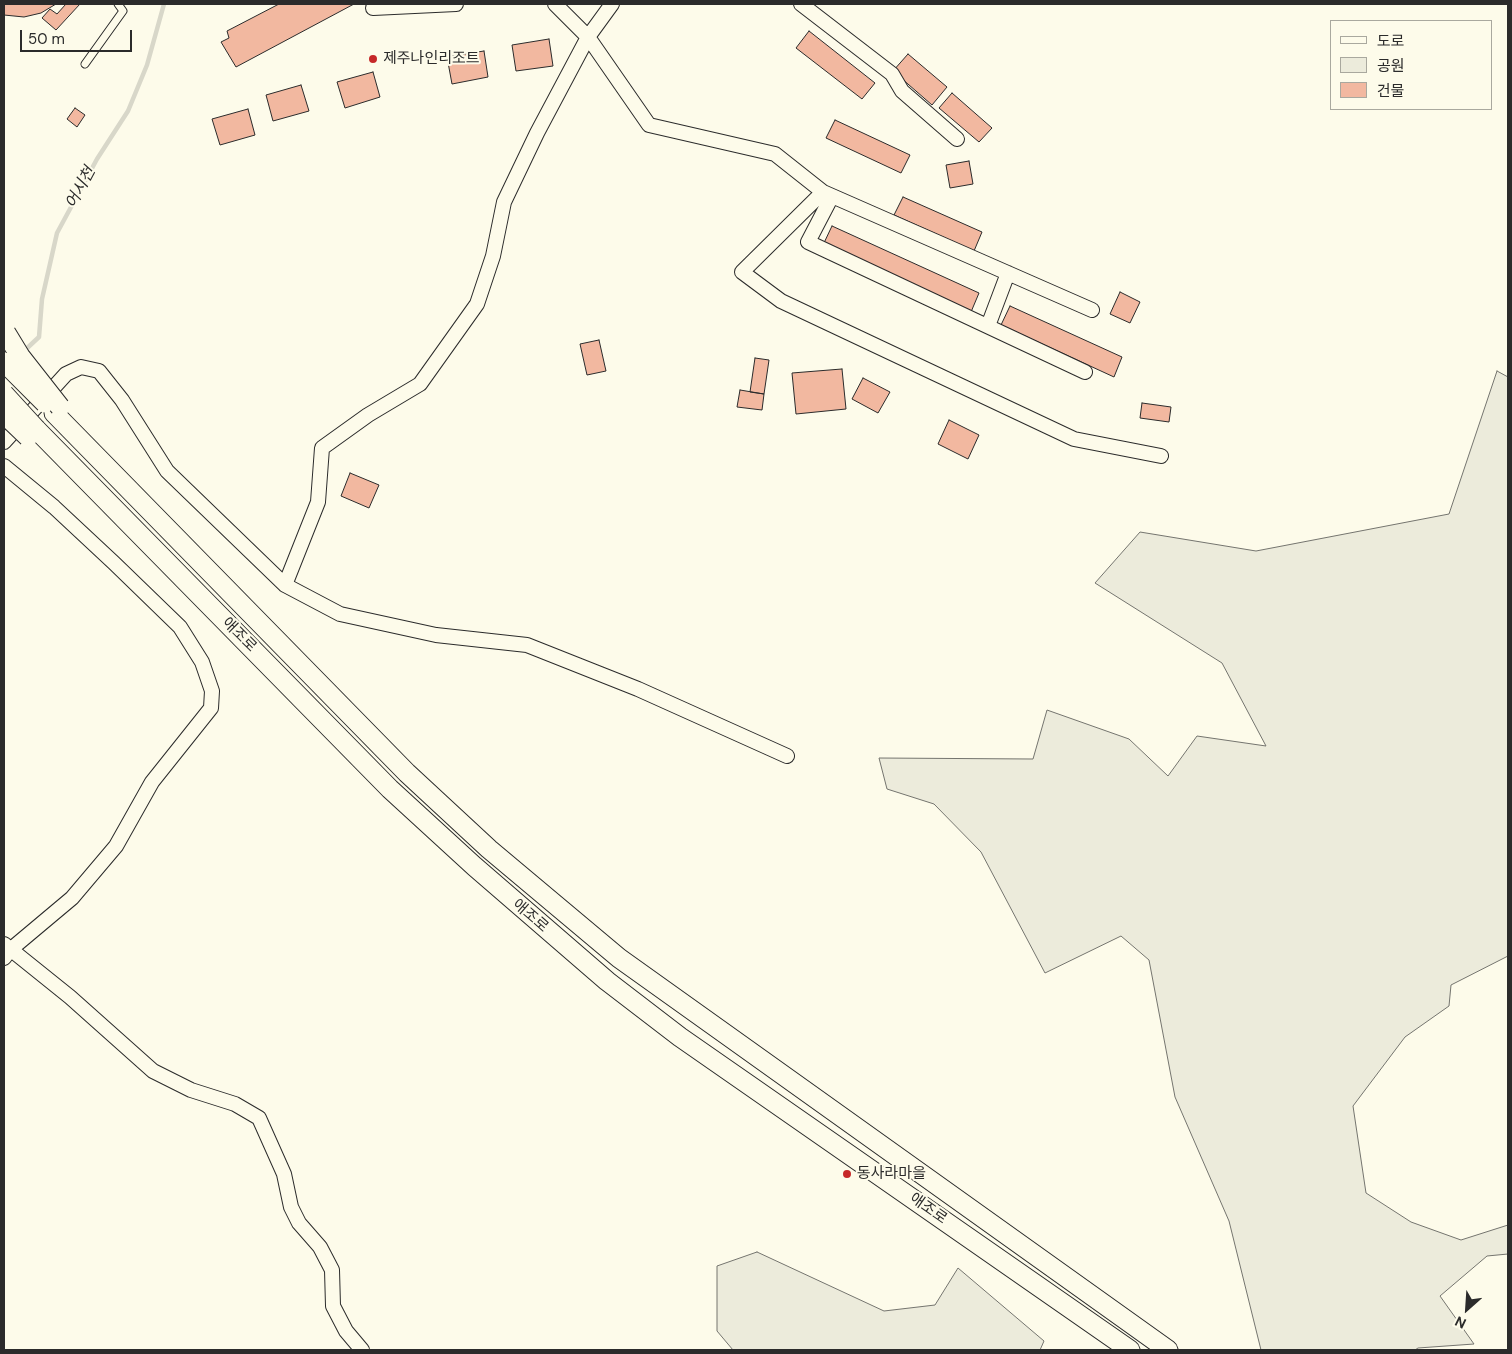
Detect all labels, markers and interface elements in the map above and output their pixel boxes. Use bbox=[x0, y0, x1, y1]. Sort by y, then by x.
scale bar bbox=[22, 20, 135, 52]
legend bbox=[1330, 20, 1492, 110]
text: 50 m bbox=[28, 29, 65, 49]
text: 도로 bbox=[1377, 31, 1405, 51]
place label: 제주나인리조트 bbox=[383, 50, 480, 68]
marker: 제주나인리조트 bbox=[367, 53, 379, 65]
text: 공원 bbox=[1377, 56, 1405, 76]
text: 건물 bbox=[1377, 81, 1405, 101]
water label: 어시천 bbox=[62, 164, 100, 212]
street label: 애조로 bbox=[218, 614, 260, 656]
street label: 애조로 bbox=[508, 896, 552, 936]
place label: 동사라마을 bbox=[857, 1165, 926, 1183]
marker: 동사라마을 bbox=[841, 1168, 853, 1180]
street label: 애조로 bbox=[906, 1190, 950, 1228]
north arrow bbox=[1442, 1284, 1492, 1334]
text: N bbox=[1452, 1312, 1469, 1333]

